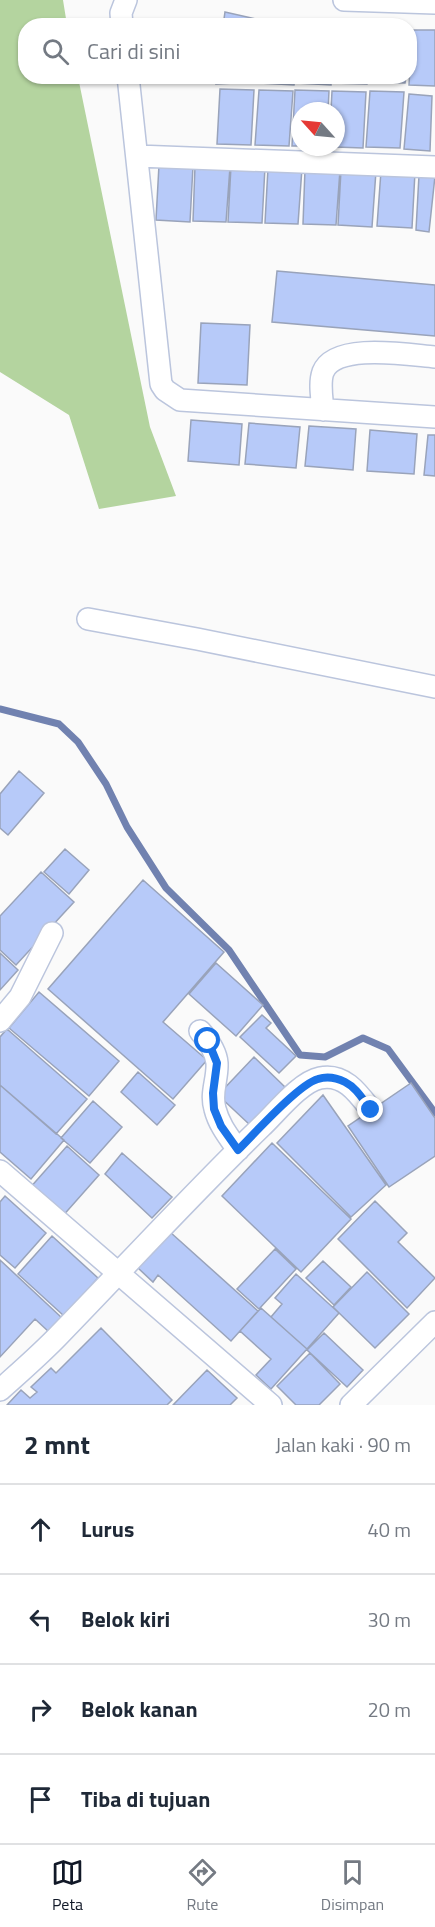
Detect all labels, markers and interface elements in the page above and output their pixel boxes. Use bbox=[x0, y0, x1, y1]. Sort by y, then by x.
search box bbox=[18, 18, 417, 84]
text: Cari di sini bbox=[87, 34, 180, 68]
icon: search bbox=[39, 35, 72, 68]
north arrow bbox=[291, 102, 345, 156]
route start bbox=[194, 1027, 220, 1053]
route end bbox=[357, 1096, 383, 1122]
text: 2 mnt bbox=[24, 1425, 90, 1464]
text: Jalan kaki · 90 m bbox=[275, 1429, 411, 1460]
text: Lurus bbox=[81, 1512, 134, 1546]
icon: ahead bbox=[24, 1513, 57, 1546]
text: 40 m bbox=[367, 1514, 411, 1545]
text: Belok kiri bbox=[81, 1602, 170, 1636]
icon: left bbox=[24, 1603, 57, 1636]
text: 30 m bbox=[367, 1604, 411, 1635]
text: Belok kanan bbox=[81, 1692, 198, 1726]
icon: right bbox=[24, 1693, 57, 1726]
text: 20 m bbox=[367, 1694, 411, 1725]
text: Tiba di tujuan bbox=[81, 1782, 210, 1816]
icon: arrive bbox=[24, 1783, 57, 1816]
tab: Peta bbox=[51, 1856, 84, 1916]
tab: Rute bbox=[186, 1856, 219, 1916]
tab: Disimpan bbox=[321, 1856, 384, 1916]

